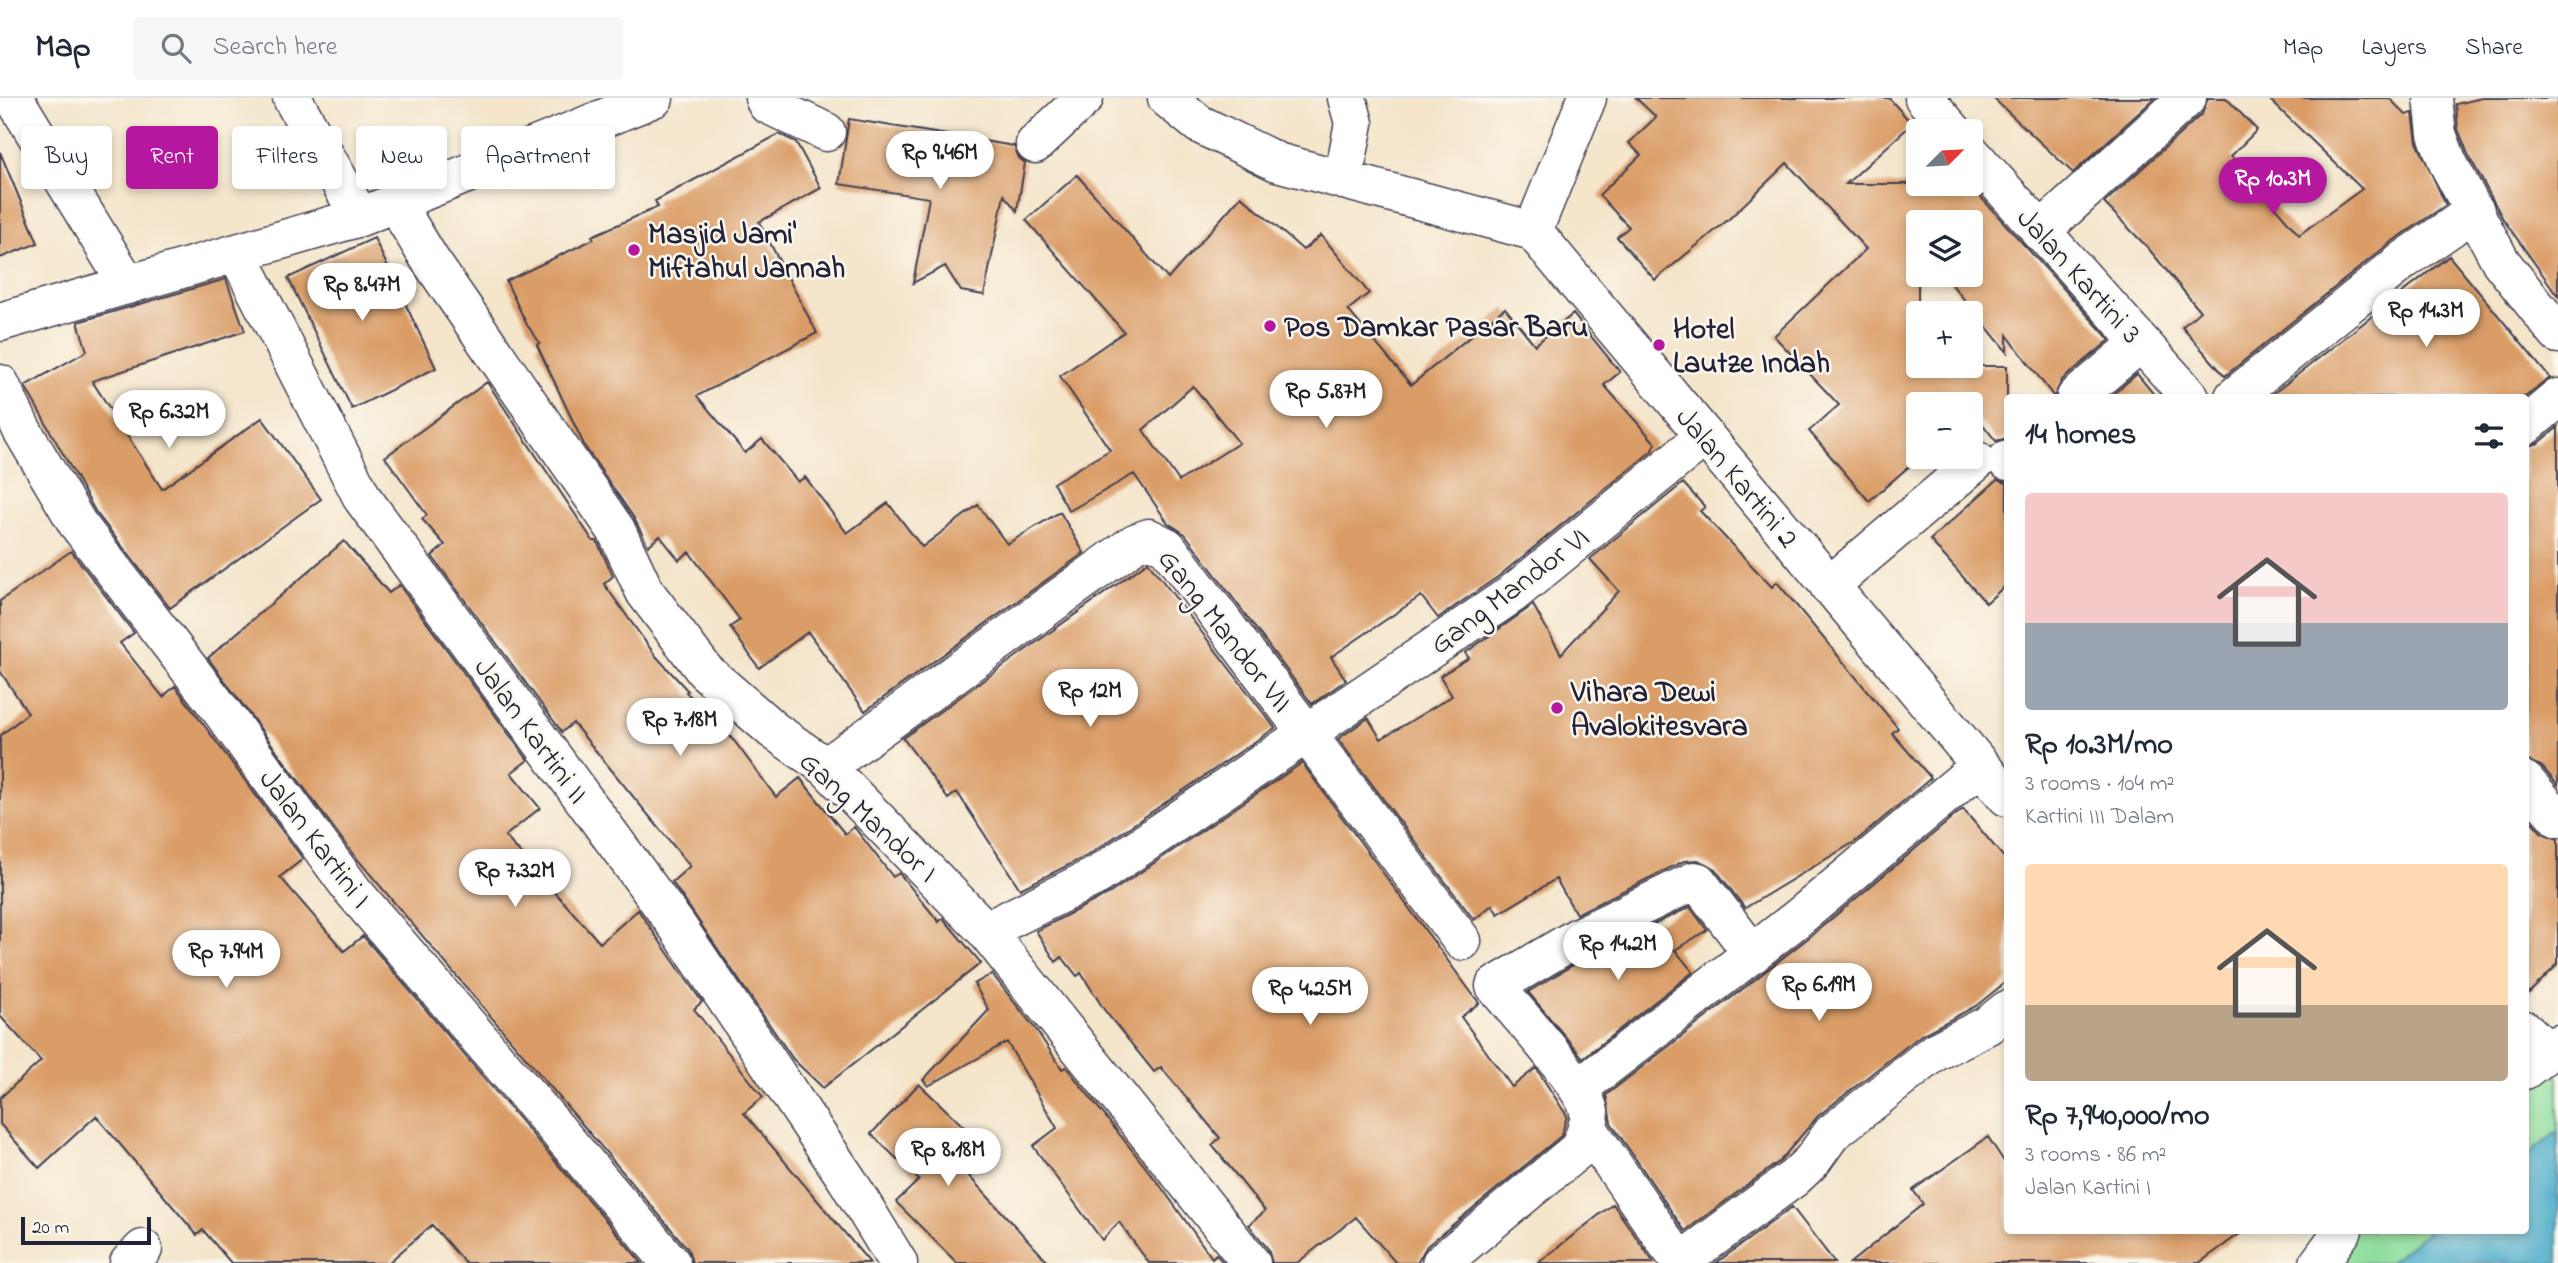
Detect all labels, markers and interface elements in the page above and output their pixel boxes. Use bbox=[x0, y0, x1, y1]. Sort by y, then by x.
search box bbox=[133, 17, 623, 80]
text: Map bbox=[35, 24, 91, 72]
icon: search bbox=[157, 29, 195, 67]
text: Search here bbox=[213, 29, 337, 67]
text: Map bbox=[2283, 31, 2323, 66]
text: Layers bbox=[2361, 31, 2427, 66]
text: Share bbox=[2465, 31, 2523, 66]
north arrow bbox=[1906, 119, 1983, 196]
map controls bbox=[1906, 119, 1983, 469]
chip: Buy bbox=[21, 126, 112, 189]
chip: Rent bbox=[126, 126, 218, 189]
chip: Filters bbox=[232, 126, 342, 189]
chip: New bbox=[356, 126, 447, 189]
chip: Apartment bbox=[461, 126, 615, 189]
pin: Rp 9.46M bbox=[868, 132, 1012, 191]
text: Rp 9.46M bbox=[902, 137, 978, 170]
pin: Rp 10.3M bbox=[2201, 158, 2345, 217]
text: Rp 10.3M bbox=[2235, 163, 2311, 196]
street label: Jalan Kartini 3 bbox=[2005, 199, 2151, 355]
button: layers bbox=[1906, 210, 1983, 287]
place label: Masjid Jami' Miftahul Jannah bbox=[648, 214, 845, 292]
marker: Masjid Jami' Miftahul Jannah bbox=[626, 242, 642, 258]
pin: Rp 8.47M bbox=[290, 264, 434, 323]
text: Rp 8.47M bbox=[323, 269, 401, 302]
pin: Rp 14.3M bbox=[2354, 289, 2498, 349]
text: Rp 14.3M bbox=[2388, 295, 2464, 328]
button: + bbox=[1906, 301, 1983, 378]
place label: Pos Damkar Pasar Baru bbox=[1284, 307, 1588, 351]
place label: Hotel Lautze Indah bbox=[1673, 309, 1830, 387]
marker: Pos Damkar Pasar Baru bbox=[1262, 318, 1278, 334]
marker: Hotel Lautze Indah bbox=[1651, 337, 1667, 353]
pin: Rp 5.87M bbox=[1254, 370, 1398, 430]
text: Rp 5.87M bbox=[1286, 376, 1366, 409]
pin: Rp 6.32M bbox=[97, 390, 241, 450]
button: − bbox=[1906, 392, 1983, 469]
text: Rp 6.32M bbox=[129, 396, 209, 429]
street label: Jalan Kartini 2 bbox=[1663, 399, 1808, 559]
text: 14 homes bbox=[2025, 414, 2136, 458]
icon: filters bbox=[2470, 417, 2508, 455]
street label: Gang Mandor VI bbox=[1422, 518, 1600, 667]
icon: home bbox=[2204, 539, 2330, 665]
street label: Gang Mandor VII bbox=[1146, 540, 1302, 723]
street label: Jalan Kartini II bbox=[461, 649, 598, 814]
pin: Rp 12M bbox=[1033, 670, 1147, 729]
place label: Vihara Dewi Avalokitesvara bbox=[1570, 672, 1748, 750]
text: Rp 12M bbox=[1058, 675, 1122, 708]
pin: Rp 7.18M bbox=[608, 698, 752, 758]
marker: Vihara Dewi Avalokitesvara bbox=[1549, 700, 1565, 716]
text: Rp 7.18M bbox=[642, 704, 718, 737]
text: Rp 10.3M/mo bbox=[2025, 724, 2173, 768]
street label: Gang Mandor I bbox=[787, 742, 946, 894]
street label: Jalan Kartini I bbox=[246, 761, 381, 919]
text: 3 rooms · 104 m² bbox=[2025, 768, 2174, 801]
text: Kartini III Dalam bbox=[2025, 801, 2174, 834]
pin: Rp 7.32M bbox=[443, 850, 587, 909]
text: Rp 7.32M bbox=[475, 855, 555, 888]
icon: home bbox=[2204, 910, 2330, 1036]
pin: Rp 14.2M bbox=[1546, 922, 1690, 982]
text: Rp 14.2M bbox=[1579, 928, 1657, 961]
pin: Rp 7.94M bbox=[154, 930, 298, 990]
text: Rp 7.94M bbox=[188, 936, 264, 969]
pin: Rp 6.19M bbox=[1747, 964, 1891, 1023]
pin: Rp 4.25M bbox=[1238, 968, 1382, 1027]
text: Rp 6.19M bbox=[1782, 969, 1856, 1002]
text: Rp 4.25M bbox=[1268, 973, 1352, 1006]
text: Rp 7,940,000/mo bbox=[2025, 1095, 2210, 1139]
pin: Rp 8.18M bbox=[876, 1128, 1020, 1188]
text: Rp 8.18M bbox=[911, 1134, 985, 1167]
text: 3 rooms · 86 m² bbox=[2025, 1139, 2166, 1172]
text: Jalan Kartini I bbox=[2025, 1172, 2151, 1205]
scale bar bbox=[21, 1214, 150, 1246]
text: 20 m bbox=[32, 1215, 69, 1242]

